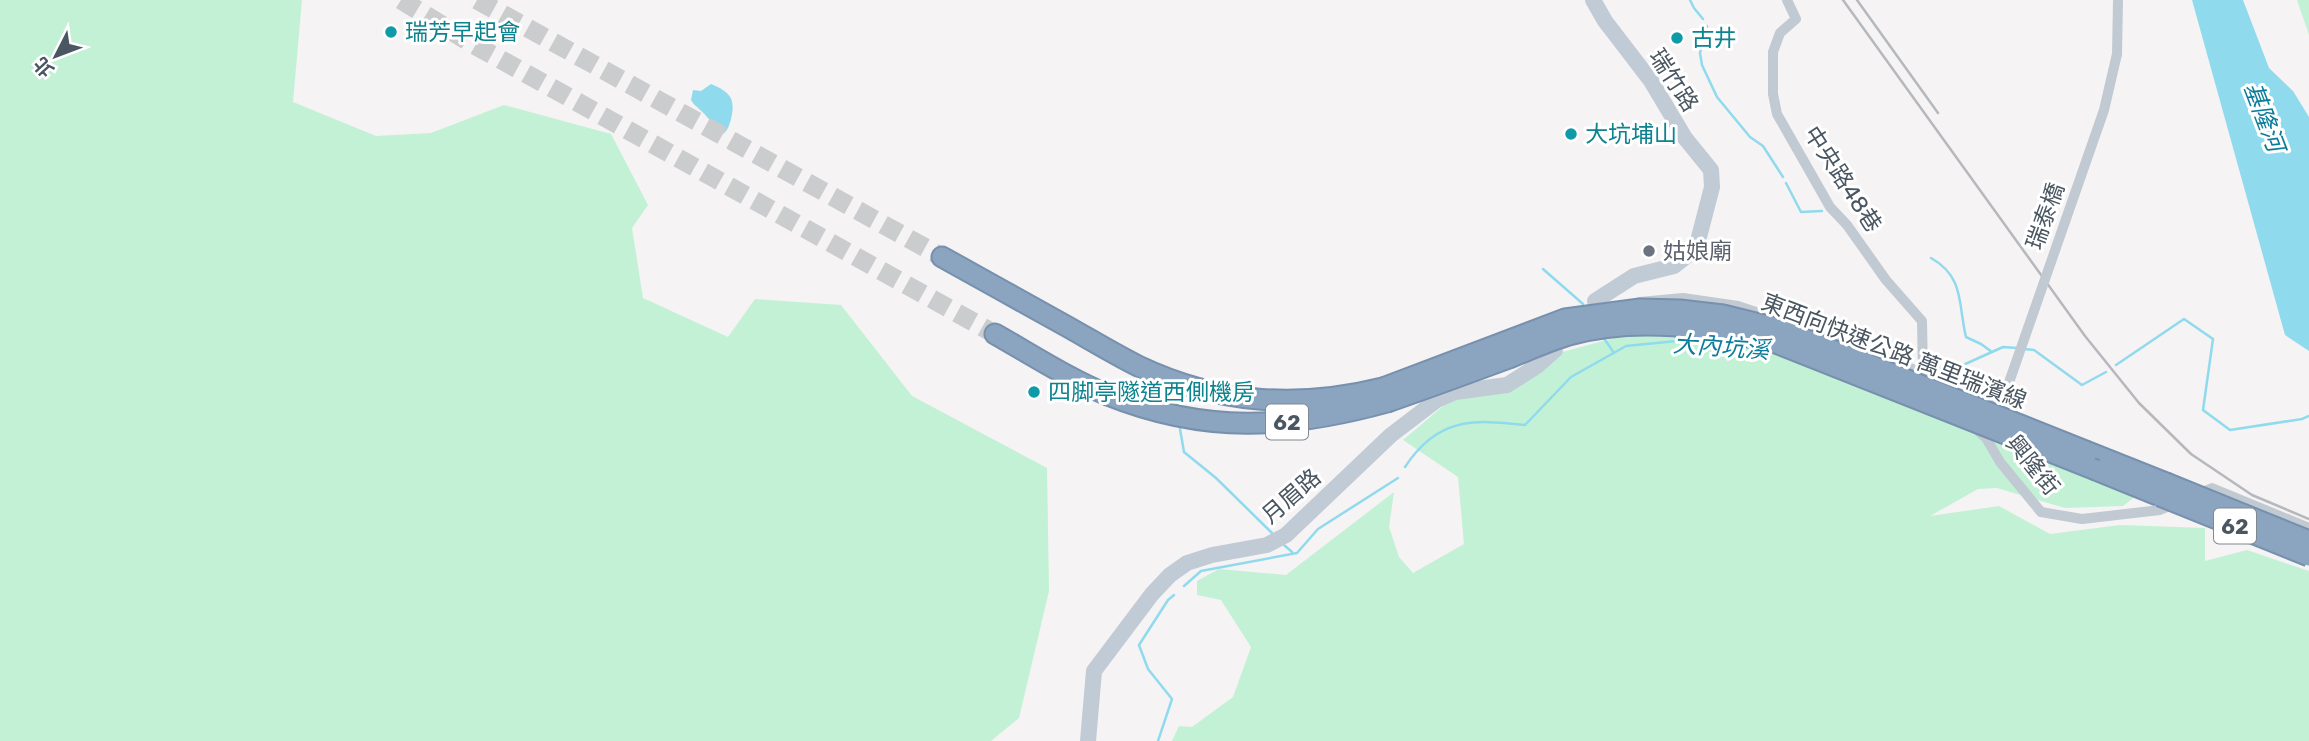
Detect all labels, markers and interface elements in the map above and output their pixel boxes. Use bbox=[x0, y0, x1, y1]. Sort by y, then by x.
place label: 瑞芳早起會 bbox=[405, 18, 520, 46]
north arrow bbox=[21, 21, 91, 91]
marker: 瑞芳早起會 bbox=[383, 24, 399, 40]
place label: 古井 bbox=[1691, 24, 1737, 52]
marker: 古井 bbox=[1669, 30, 1685, 46]
street label: 瑞竹路 bbox=[1643, 43, 1705, 117]
text: 北 bbox=[29, 52, 59, 82]
water label: 基隆河 bbox=[2238, 78, 2291, 159]
place label: 大坑埔山 bbox=[1585, 120, 1677, 148]
street label: 中央路48巷 bbox=[1798, 121, 1888, 237]
marker: 大坑埔山 bbox=[1563, 126, 1579, 142]
street label: 瑞泰橋 bbox=[2020, 179, 2070, 253]
place label: 姑娘廟 bbox=[1663, 237, 1732, 265]
marker: 姑娘廟 bbox=[1641, 243, 1657, 259]
street label: 東西向快速公路 萬里瑞濱線 bbox=[1758, 287, 2030, 415]
water label: 大內坑溪 bbox=[1672, 330, 1773, 365]
place label: 四脚亭隧道西側機房 bbox=[1048, 378, 1255, 406]
marker: 四脚亭隧道西側機房 bbox=[1026, 384, 1042, 400]
road number: 62 bbox=[1266, 404, 1308, 440]
street label: 興隆街 bbox=[2000, 429, 2066, 501]
street label: 月眉路 bbox=[1256, 463, 1326, 529]
road number: 62 bbox=[2214, 508, 2256, 544]

